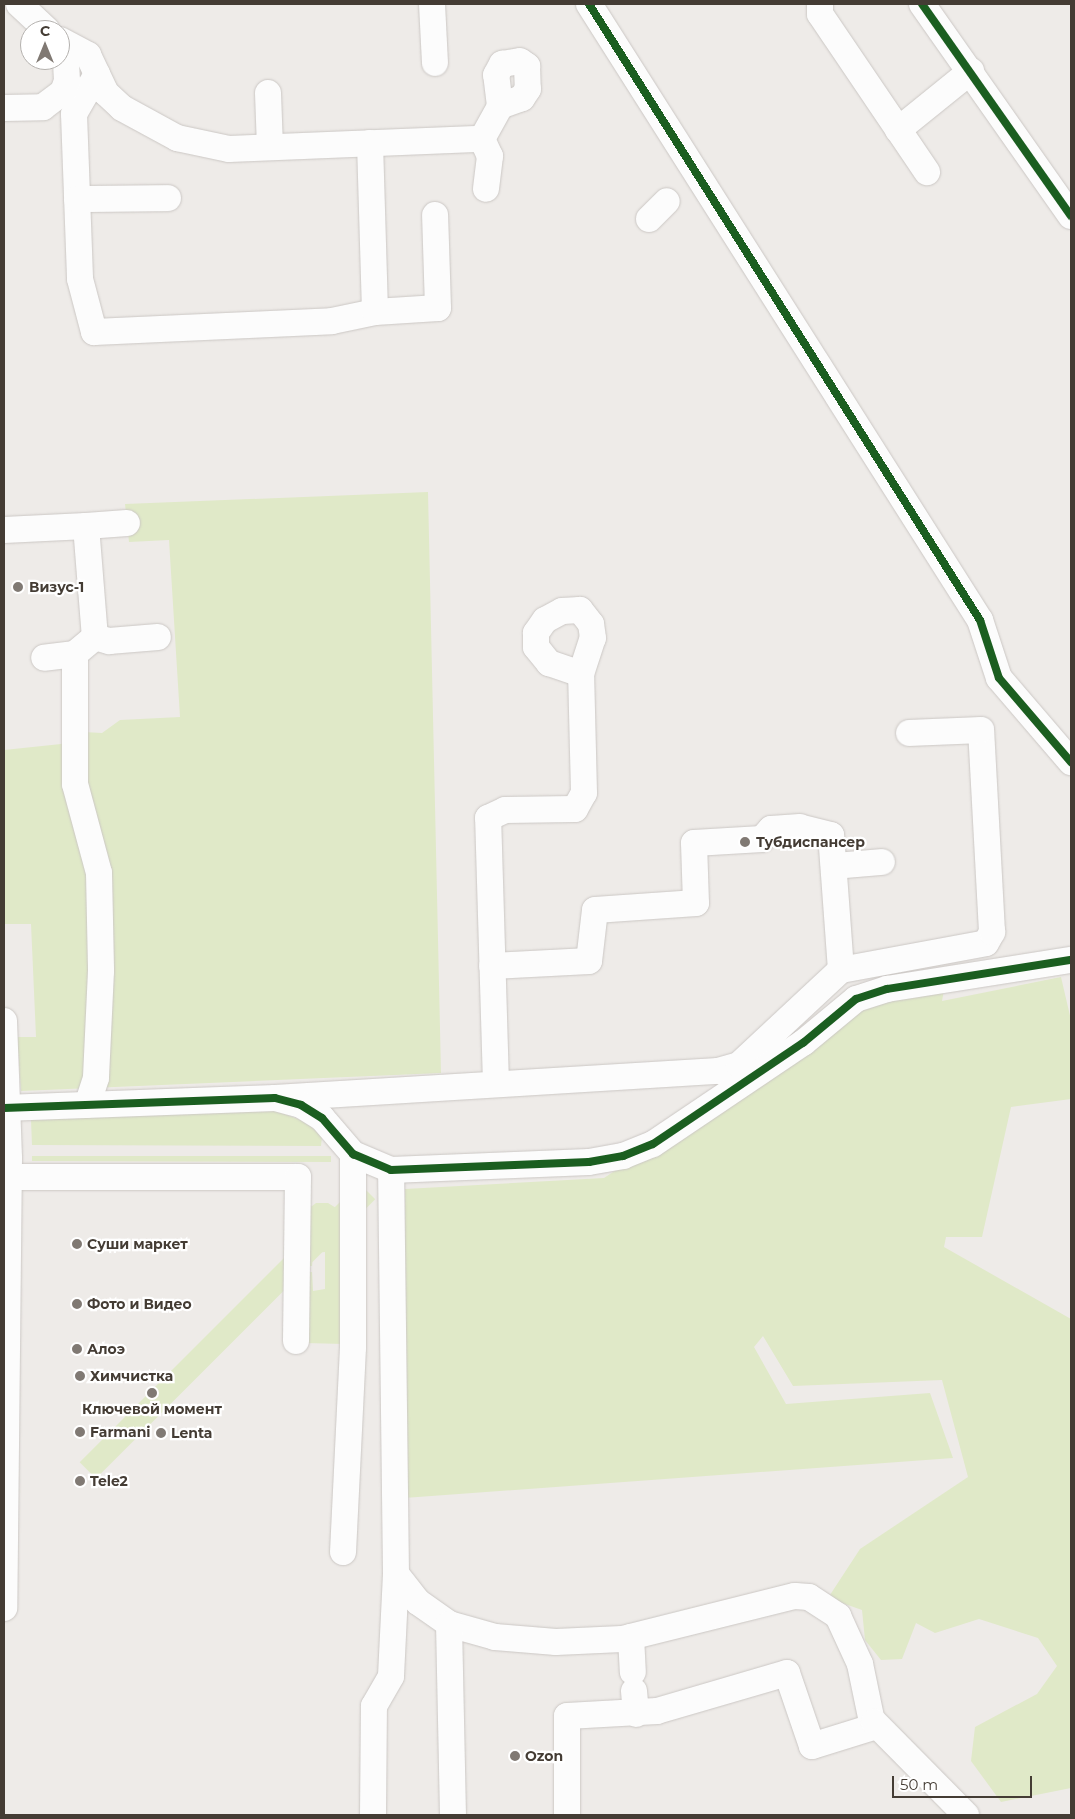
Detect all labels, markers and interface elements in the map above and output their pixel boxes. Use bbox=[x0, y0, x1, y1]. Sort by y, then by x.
north arrow bbox=[20, 20, 70, 70]
text: С bbox=[40, 22, 50, 40]
place label: Визус-1 bbox=[29, 579, 84, 595]
marker: Визус-1 bbox=[11, 580, 25, 594]
place label: Тубдиспансер bbox=[756, 834, 865, 850]
marker: Тубдиспансер bbox=[738, 835, 752, 849]
place label: Суши маркет bbox=[87, 1236, 188, 1252]
marker: Суши маркет bbox=[71, 1238, 83, 1250]
place label: Фото и Видео bbox=[87, 1296, 192, 1312]
marker: Фото и Видео bbox=[71, 1298, 83, 1310]
place label: Алоэ bbox=[87, 1341, 125, 1357]
marker: Алоэ bbox=[71, 1343, 83, 1355]
place label: Химчистка bbox=[90, 1368, 173, 1384]
marker: Химчистка bbox=[74, 1370, 86, 1382]
marker: Ключевой момент bbox=[146, 1387, 158, 1399]
place label: Ключевой момент bbox=[82, 1401, 222, 1417]
place label: Farmani bbox=[90, 1424, 151, 1440]
place label: Lenta bbox=[171, 1425, 212, 1441]
marker: Farmani bbox=[74, 1426, 86, 1438]
marker: Lenta bbox=[155, 1427, 167, 1439]
place label: Tele2 bbox=[90, 1473, 128, 1489]
marker: Tele2 bbox=[74, 1475, 86, 1487]
place label: Ozon bbox=[525, 1748, 563, 1764]
marker: Ozon bbox=[509, 1750, 521, 1762]
scale bar bbox=[895, 1766, 1035, 1798]
text: 50 m bbox=[900, 1775, 938, 1794]

